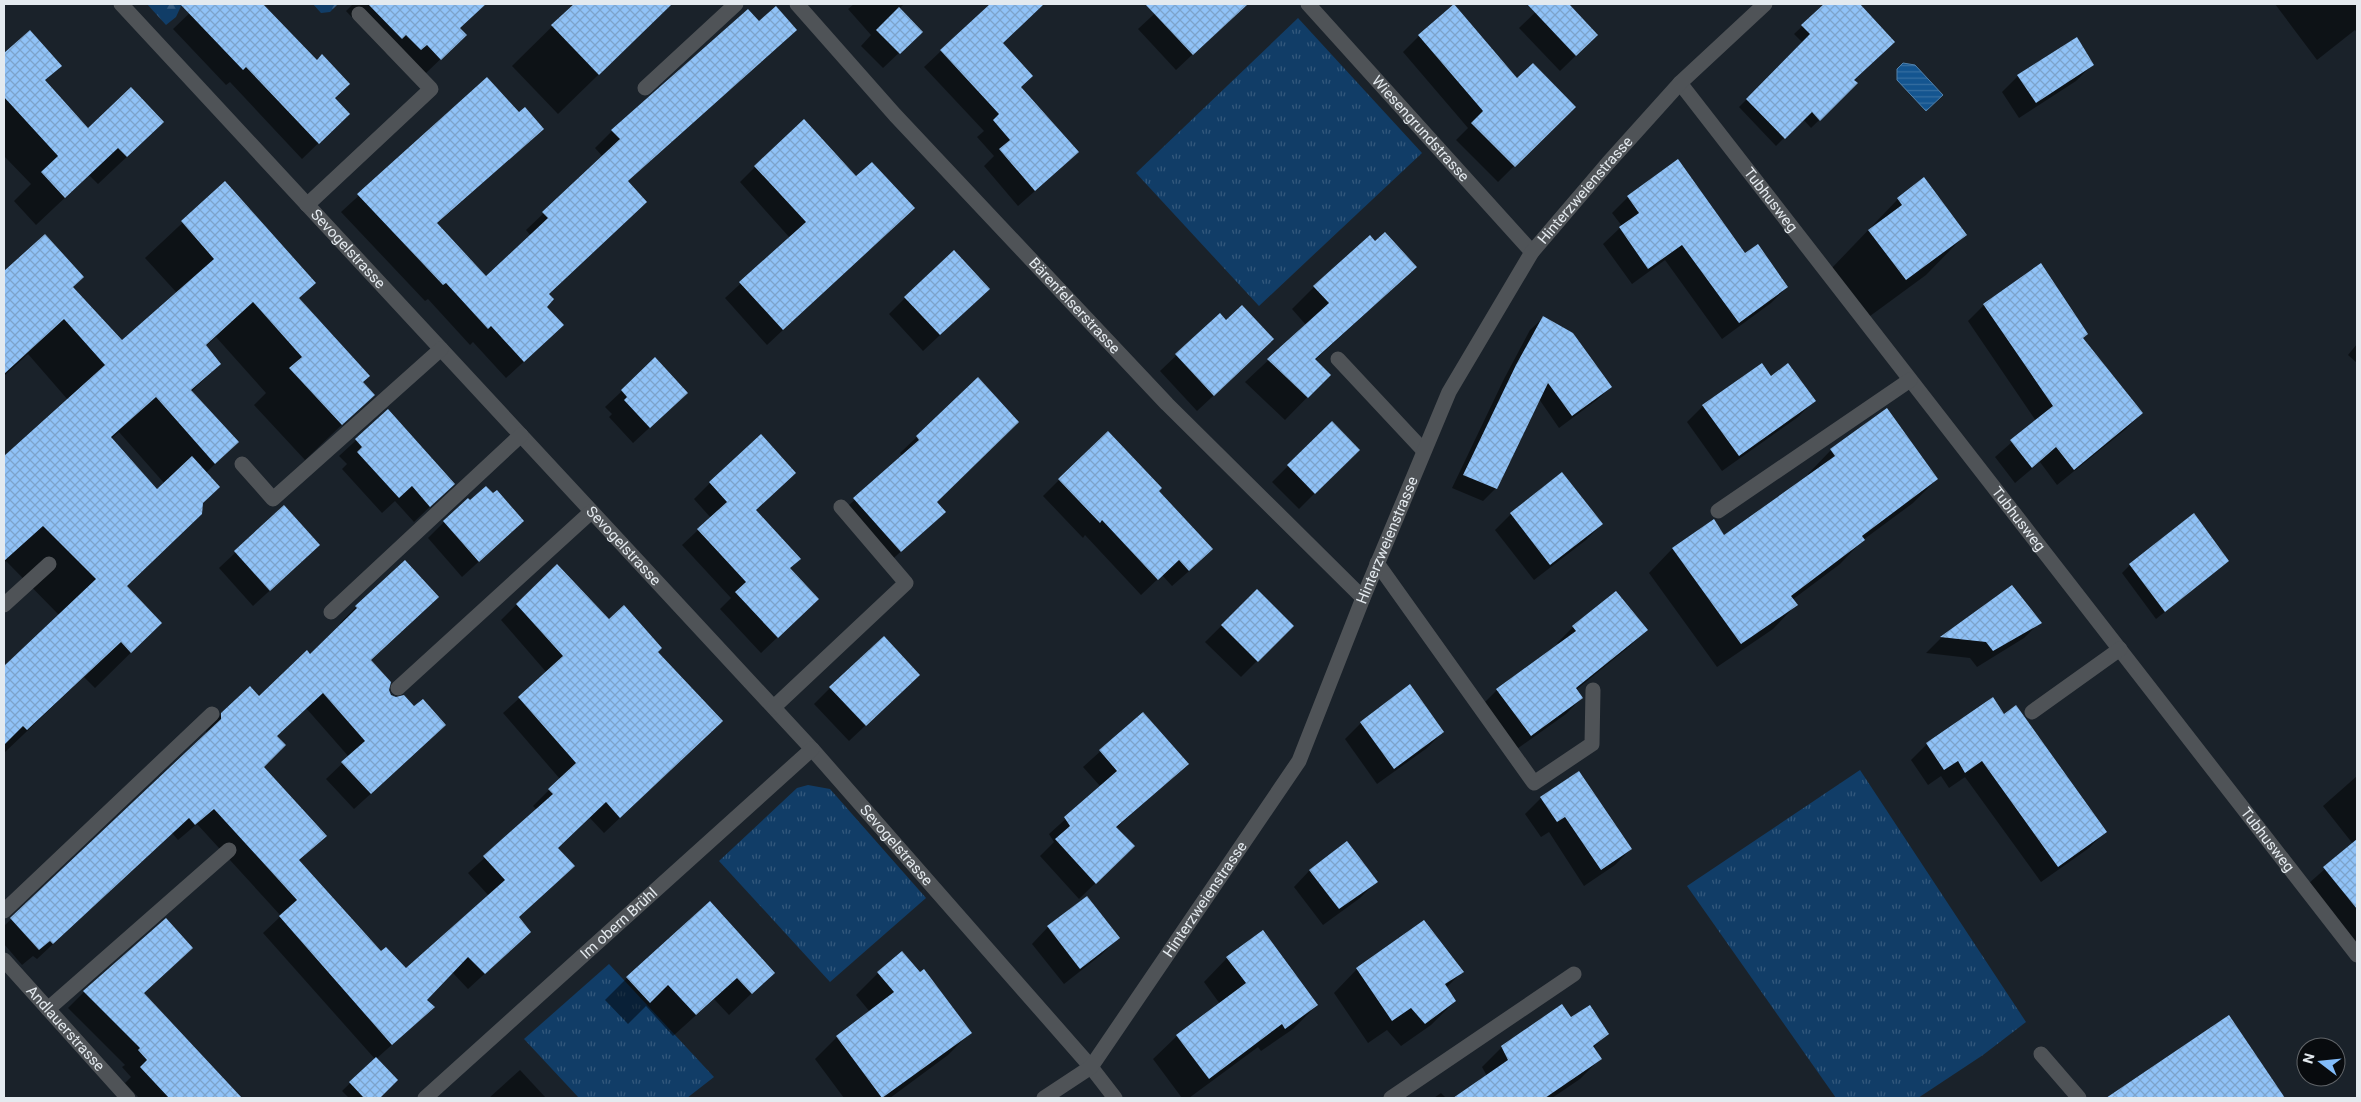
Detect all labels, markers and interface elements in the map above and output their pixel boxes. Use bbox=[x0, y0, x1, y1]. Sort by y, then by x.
street label: Wiesengrundstrasse bbox=[1368, 72, 1473, 185]
street label: Hinterzweienstrasse bbox=[1534, 133, 1637, 248]
street label: Tubhusweg bbox=[1740, 164, 1801, 236]
street label: Sevogelstrasse bbox=[307, 205, 389, 292]
street label: Bärenfelserstrasse bbox=[1025, 254, 1124, 358]
street label: Hinterzweienstrasse bbox=[1353, 474, 1422, 607]
street label: Tubhusweg bbox=[1988, 483, 2049, 555]
street label: Sevogelstrasse bbox=[582, 502, 665, 589]
street label: Sevogelstrasse bbox=[856, 801, 937, 889]
street label: Tubhusweg bbox=[2237, 804, 2298, 876]
street label: Hinterzweienstrasse bbox=[1159, 838, 1251, 961]
street label: Im obern Brühl bbox=[577, 884, 661, 963]
street label: Andlauerstrasse bbox=[22, 982, 109, 1075]
north arrow bbox=[2296, 1037, 2346, 1087]
text: N bbox=[2299, 1051, 2318, 1065]

